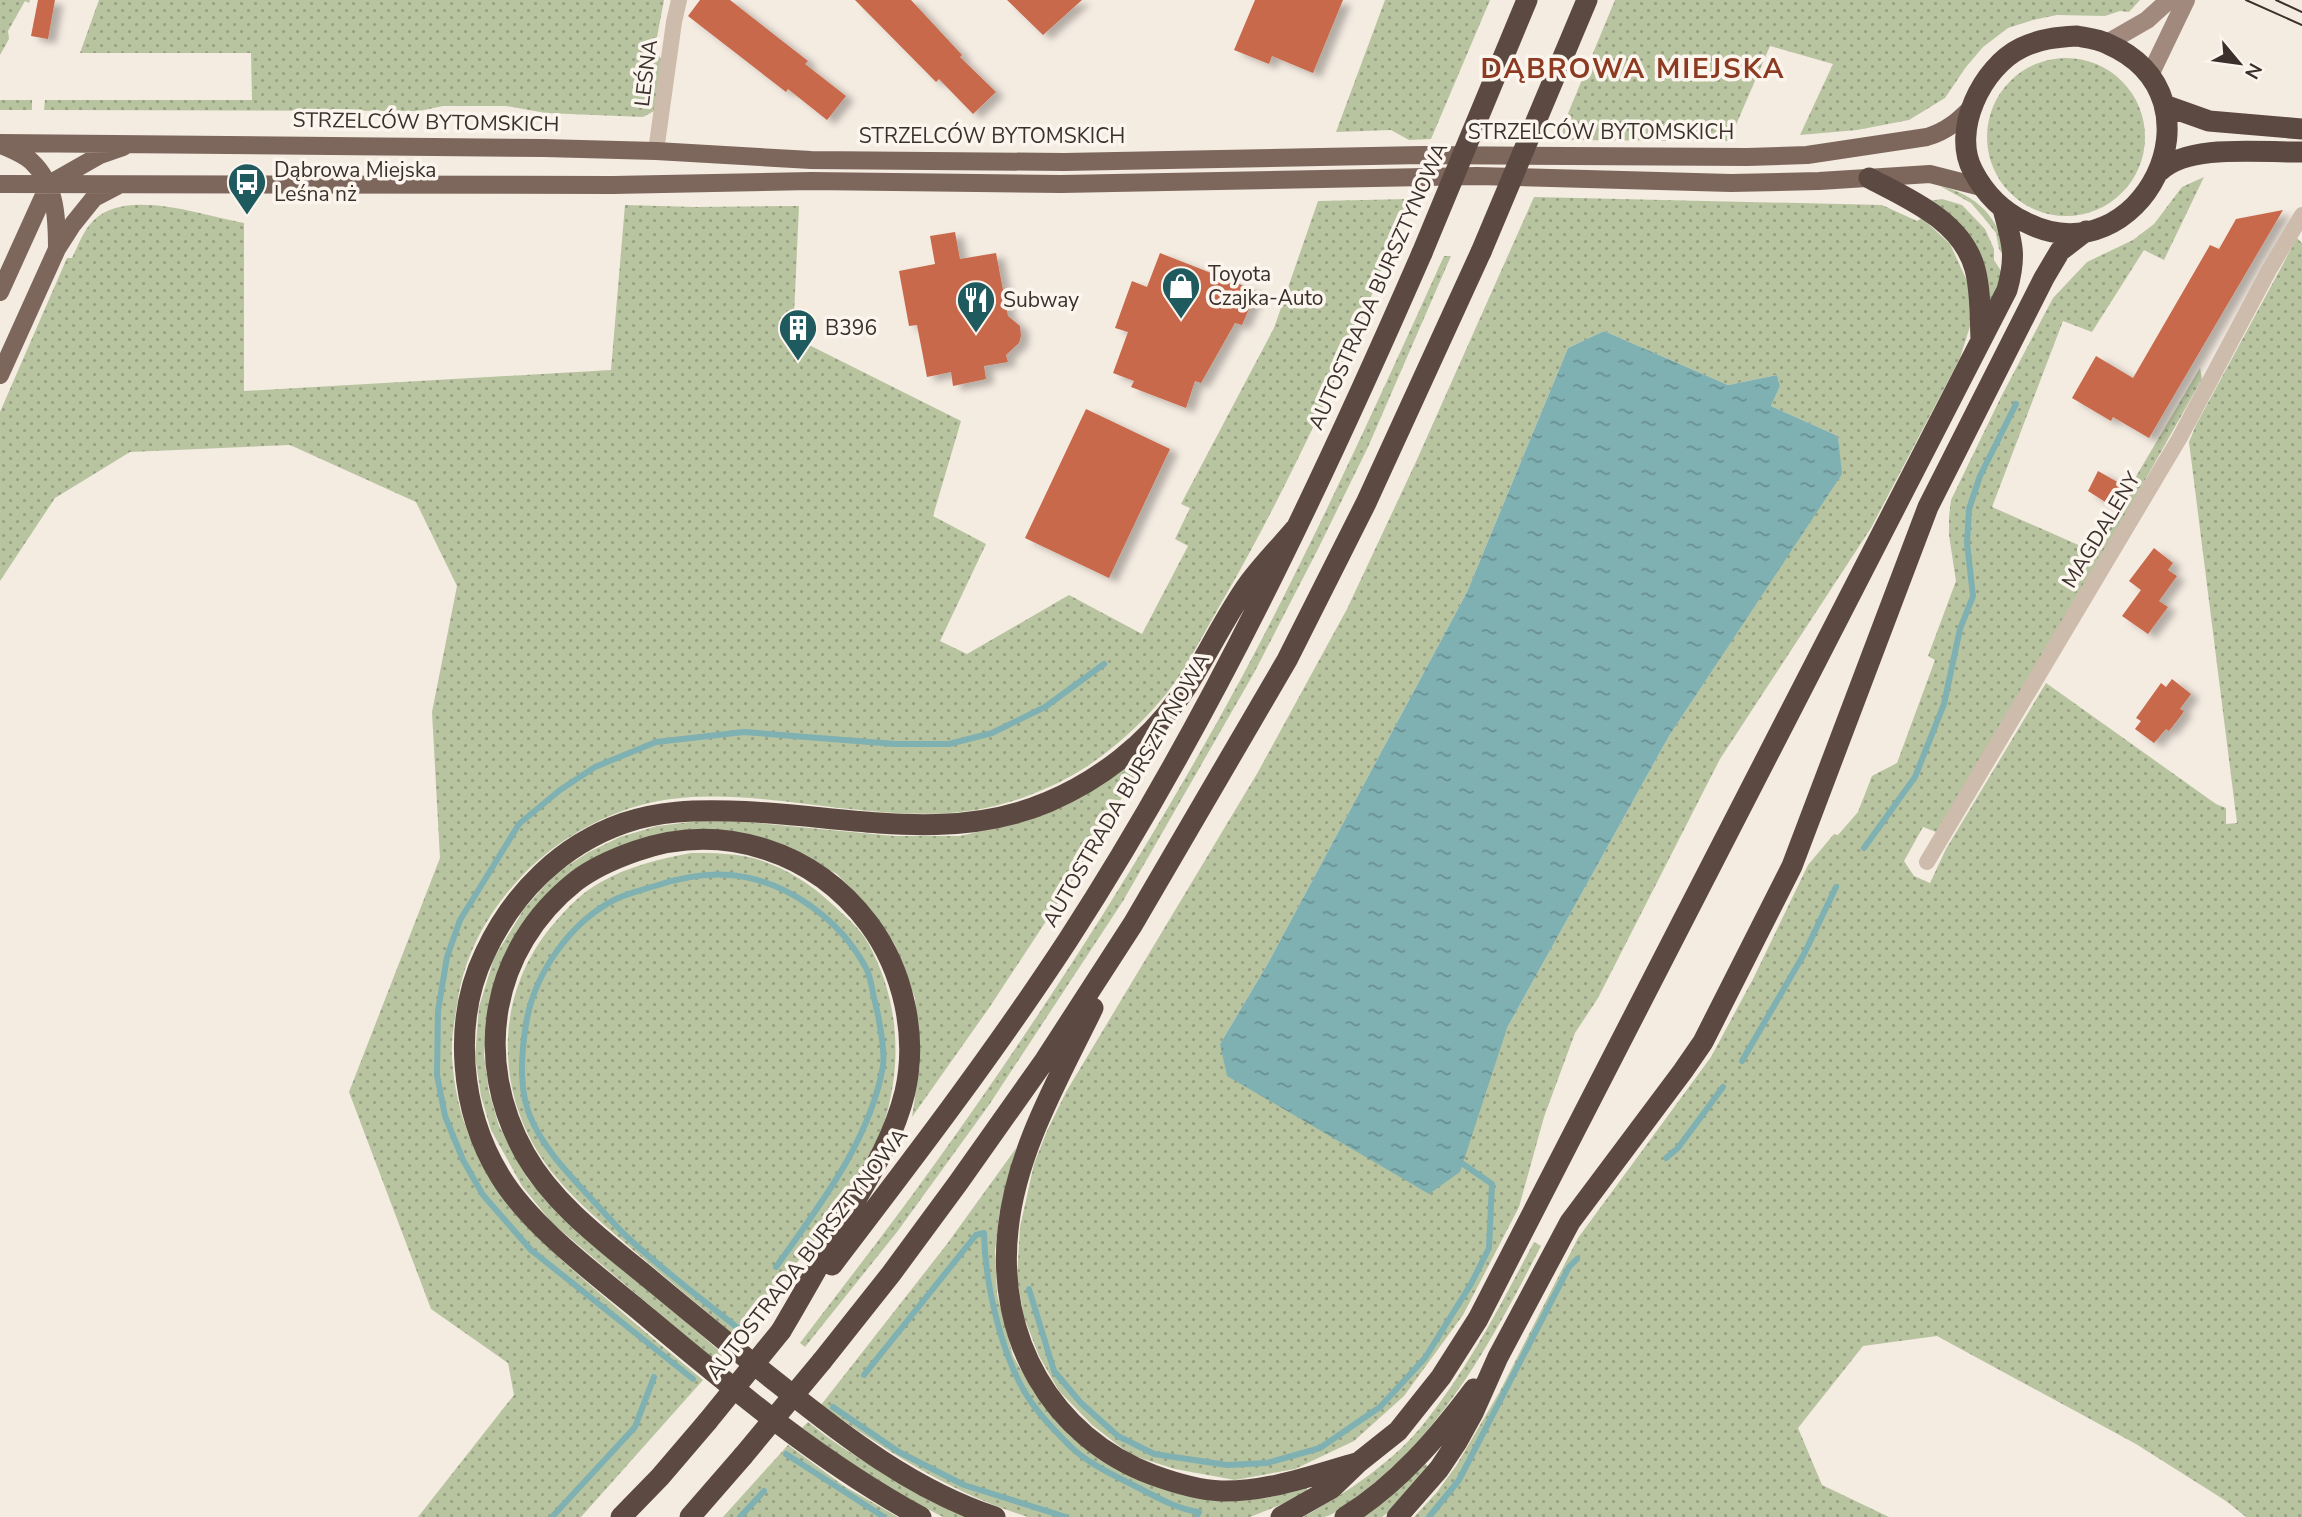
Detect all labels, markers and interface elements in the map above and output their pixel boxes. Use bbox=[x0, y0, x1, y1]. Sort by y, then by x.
north arrow bbox=[2204, 28, 2274, 98]
street label: LEŚNA bbox=[628, 38, 664, 108]
district label: DĄBROWA MIEJSKA bbox=[1481, 50, 1785, 88]
text: N bbox=[2238, 58, 2268, 83]
street label: STRZELCÓW BYTOMSKICH bbox=[292, 106, 560, 138]
street label: STRZELCÓW BYTOMSKICH bbox=[1468, 118, 1734, 146]
street label: STRZELCÓW BYTOMSKICH bbox=[859, 122, 1125, 150]
street label: AUTOSTRADA BURSZTYNOWA bbox=[1302, 138, 1454, 434]
place label: Dąbrowa Miejska Leśna nż bbox=[274, 156, 436, 208]
bus stop icon: Dąbrowa Miejska Leśna nż bbox=[226, 161, 268, 216]
place label: Toyota Czajka-Auto bbox=[1208, 260, 1324, 312]
shop icon: Toyota Czajka-Auto bbox=[1160, 265, 1202, 320]
restaurant icon: Subway bbox=[955, 279, 997, 334]
place label: Subway bbox=[1003, 286, 1079, 314]
building icon: B396 bbox=[777, 307, 819, 362]
place label: B396 bbox=[825, 314, 877, 342]
street label: MAGDALENY bbox=[2055, 466, 2147, 593]
street label: AUTOSTRADA BURSZTYNOWA bbox=[1036, 648, 1216, 932]
street label: AUTOSTRADA BURSZTYNOWA bbox=[700, 1123, 914, 1385]

